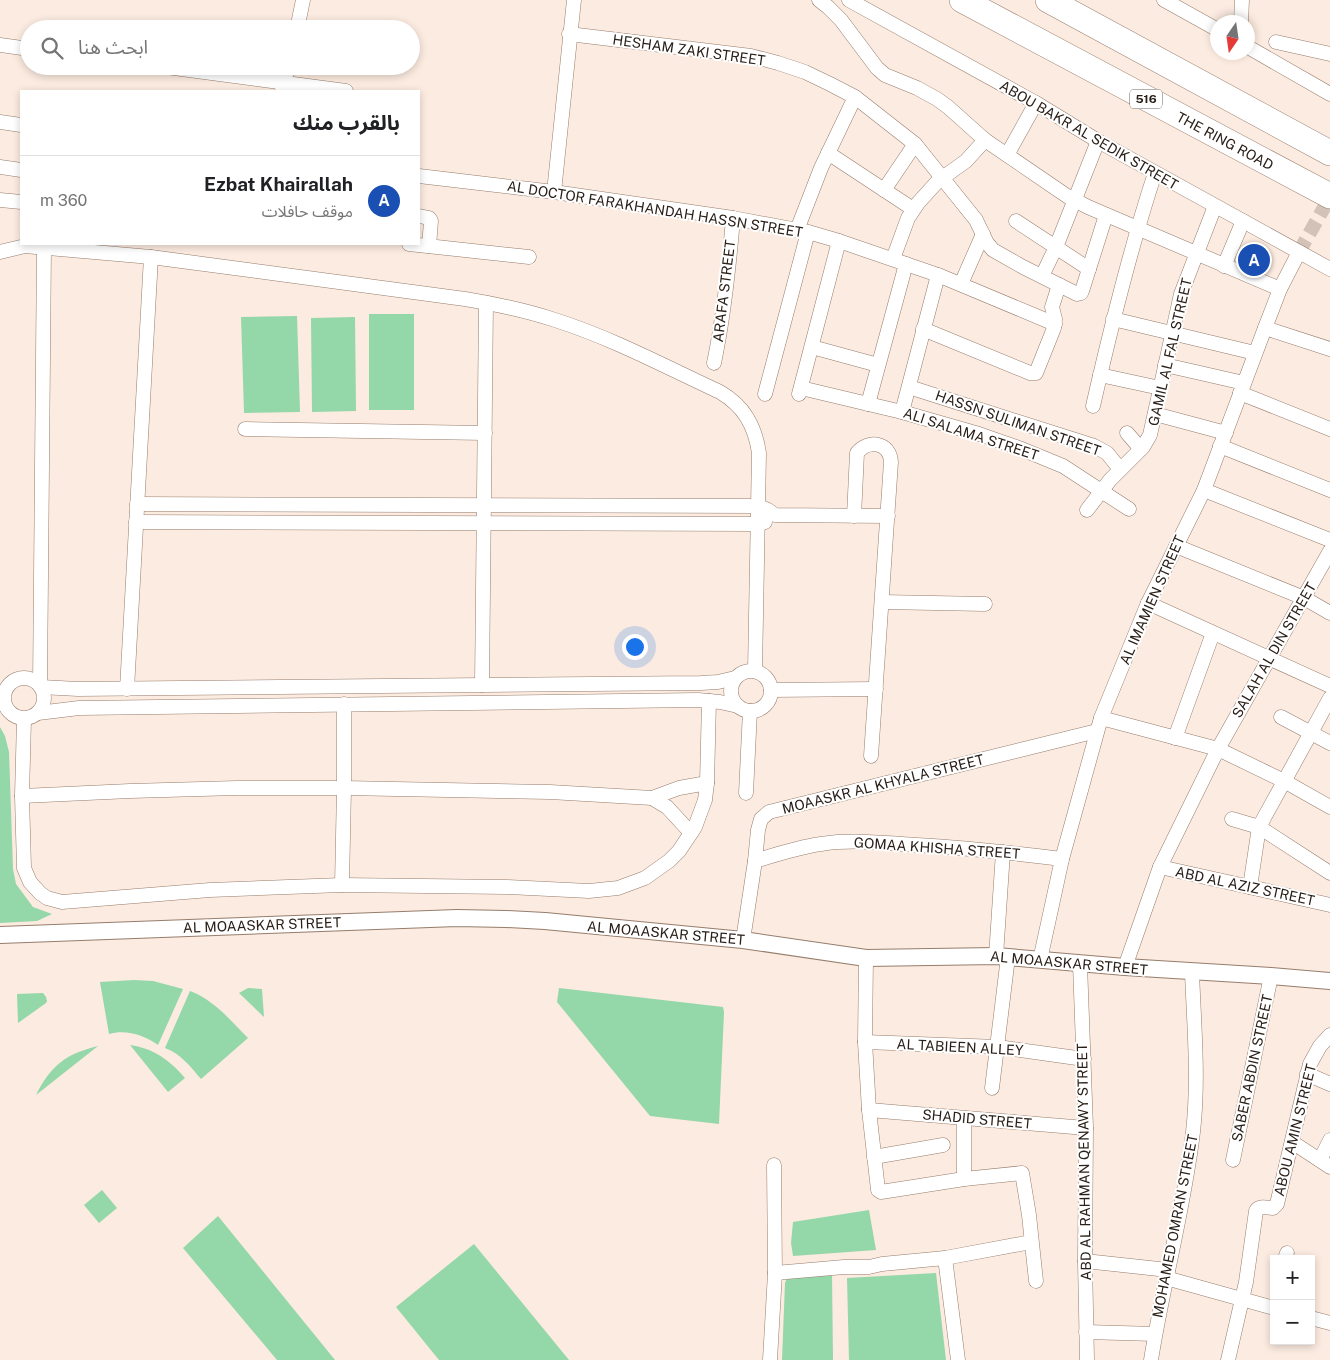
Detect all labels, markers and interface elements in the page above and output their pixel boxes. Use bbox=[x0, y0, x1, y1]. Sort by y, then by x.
north arrow bbox=[1210, 15, 1255, 60]
search box bbox=[20, 20, 420, 75]
street label: HESHAM ZAKI STREET bbox=[612, 31, 766, 69]
icon: search bbox=[38, 34, 66, 62]
text: ابحث هنا bbox=[78, 36, 148, 58]
street label: ABOU BAKR AL SEDIK STREET bbox=[997, 77, 1181, 193]
road number: 516 bbox=[1130, 90, 1162, 108]
street label: THE RING ROAD bbox=[1174, 109, 1276, 173]
text: بالقرب منك bbox=[293, 110, 400, 135]
text: Ezbat Khairallah bbox=[204, 173, 353, 195]
street label: AL DOCTOR FARAKHANDAH HASSN STREET bbox=[506, 178, 804, 240]
text: 360 m bbox=[40, 191, 87, 210]
text: A bbox=[378, 191, 390, 210]
text: موقف حافلات bbox=[262, 202, 353, 221]
street label: ARAFA STREET bbox=[710, 239, 738, 343]
pin: A bbox=[1238, 241, 1270, 279]
street label: GAMIL AL FAL STREET bbox=[1145, 276, 1195, 428]
street label: HASSN SULIMAN STREET bbox=[933, 387, 1103, 459]
street label: ALI SALAMA STREET bbox=[901, 405, 1041, 463]
street label: AL IMAMIEN STREET bbox=[1116, 533, 1188, 667]
street label: SALAH AL DIN STREET bbox=[1229, 580, 1319, 720]
your location bbox=[622, 634, 648, 660]
street label: MOAASKR AL KHYALA STREET bbox=[780, 751, 986, 817]
street label: GOMAA KHISHA STREET bbox=[853, 834, 1021, 862]
street label: ABD AL AZIZ STREET bbox=[1174, 863, 1316, 909]
street label: AL MOAASKAR STREET bbox=[183, 914, 341, 936]
street label: AL MOAASKAR STREET bbox=[586, 918, 746, 948]
street label: AL MOAASKAR STREET bbox=[989, 948, 1149, 978]
street label: SABER ABDIN STREET bbox=[1229, 993, 1275, 1143]
street label: AL TABIEEN ALLEY bbox=[896, 1036, 1024, 1058]
street label: ABD AL RAHMAN QENAWY STREET bbox=[1074, 1043, 1094, 1281]
street label: ABOU AMIN STREET bbox=[1271, 1062, 1319, 1198]
street label: SHADID STREET bbox=[922, 1106, 1032, 1132]
street label: MOHAMED OMRAN STREET bbox=[1149, 1133, 1201, 1319]
map controls bbox=[1270, 1255, 1315, 1345]
button: + bbox=[1270, 1255, 1315, 1300]
button: − bbox=[1270, 1300, 1315, 1345]

